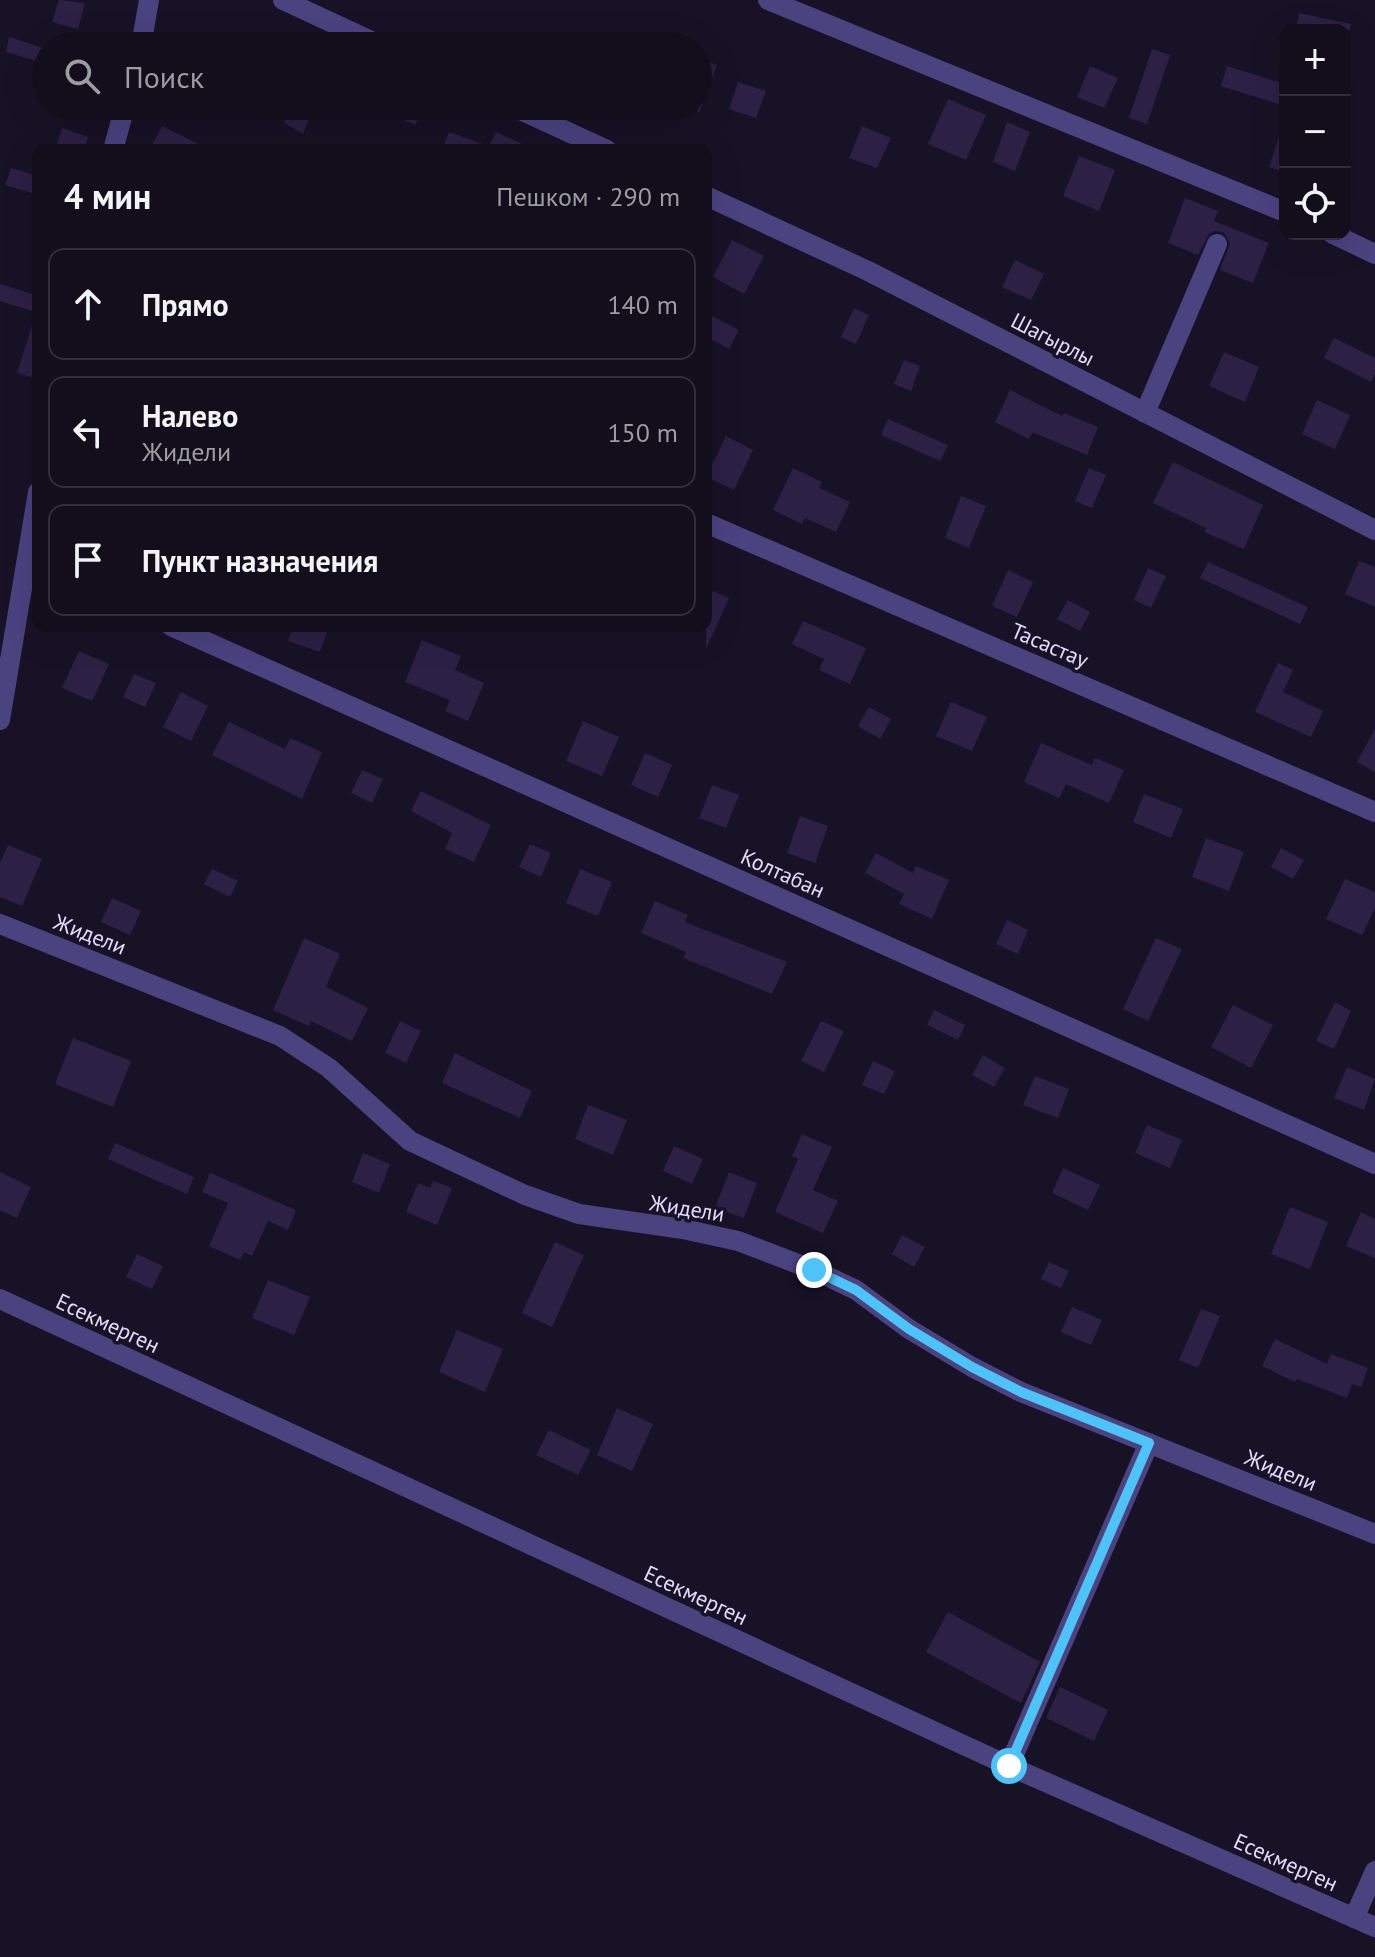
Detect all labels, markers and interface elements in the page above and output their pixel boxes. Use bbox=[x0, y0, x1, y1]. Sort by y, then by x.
map controls bbox=[1279, 24, 1351, 240]
button: + bbox=[1279, 24, 1351, 96]
search box bbox=[32, 32, 712, 120]
icon: search bbox=[60, 54, 104, 98]
text: Поиск bbox=[124, 57, 204, 96]
button: − bbox=[1279, 96, 1351, 168]
button: locate bbox=[1279, 168, 1351, 240]
text: 4 мин bbox=[64, 174, 151, 218]
text: Пешком · 290 m bbox=[496, 180, 680, 213]
icon: ahead bbox=[66, 282, 110, 326]
text: Прямо bbox=[142, 285, 229, 324]
text: 140 m bbox=[607, 288, 678, 321]
street label: Шагырлы bbox=[1006, 306, 1100, 372]
text: Налево bbox=[142, 396, 238, 435]
icon: left bbox=[66, 410, 110, 454]
text: 150 m bbox=[607, 416, 678, 449]
text: Жидели bbox=[142, 435, 231, 468]
icon: arrive bbox=[66, 538, 110, 582]
text: Пункт назначения bbox=[142, 541, 378, 580]
street label: Тасастау bbox=[1007, 616, 1093, 674]
street label: Колтабан bbox=[737, 842, 829, 904]
street label: Жидели bbox=[49, 907, 130, 961]
street label: Жидели bbox=[647, 1188, 726, 1228]
route end bbox=[796, 1252, 832, 1288]
street label: Eсекмерген bbox=[52, 1287, 164, 1359]
street label: Жидели bbox=[1240, 1443, 1321, 1497]
street label: Eсекмерген bbox=[640, 1559, 752, 1631]
route start bbox=[991, 1748, 1027, 1784]
street label: Eсекмерген bbox=[1230, 1827, 1342, 1897]

